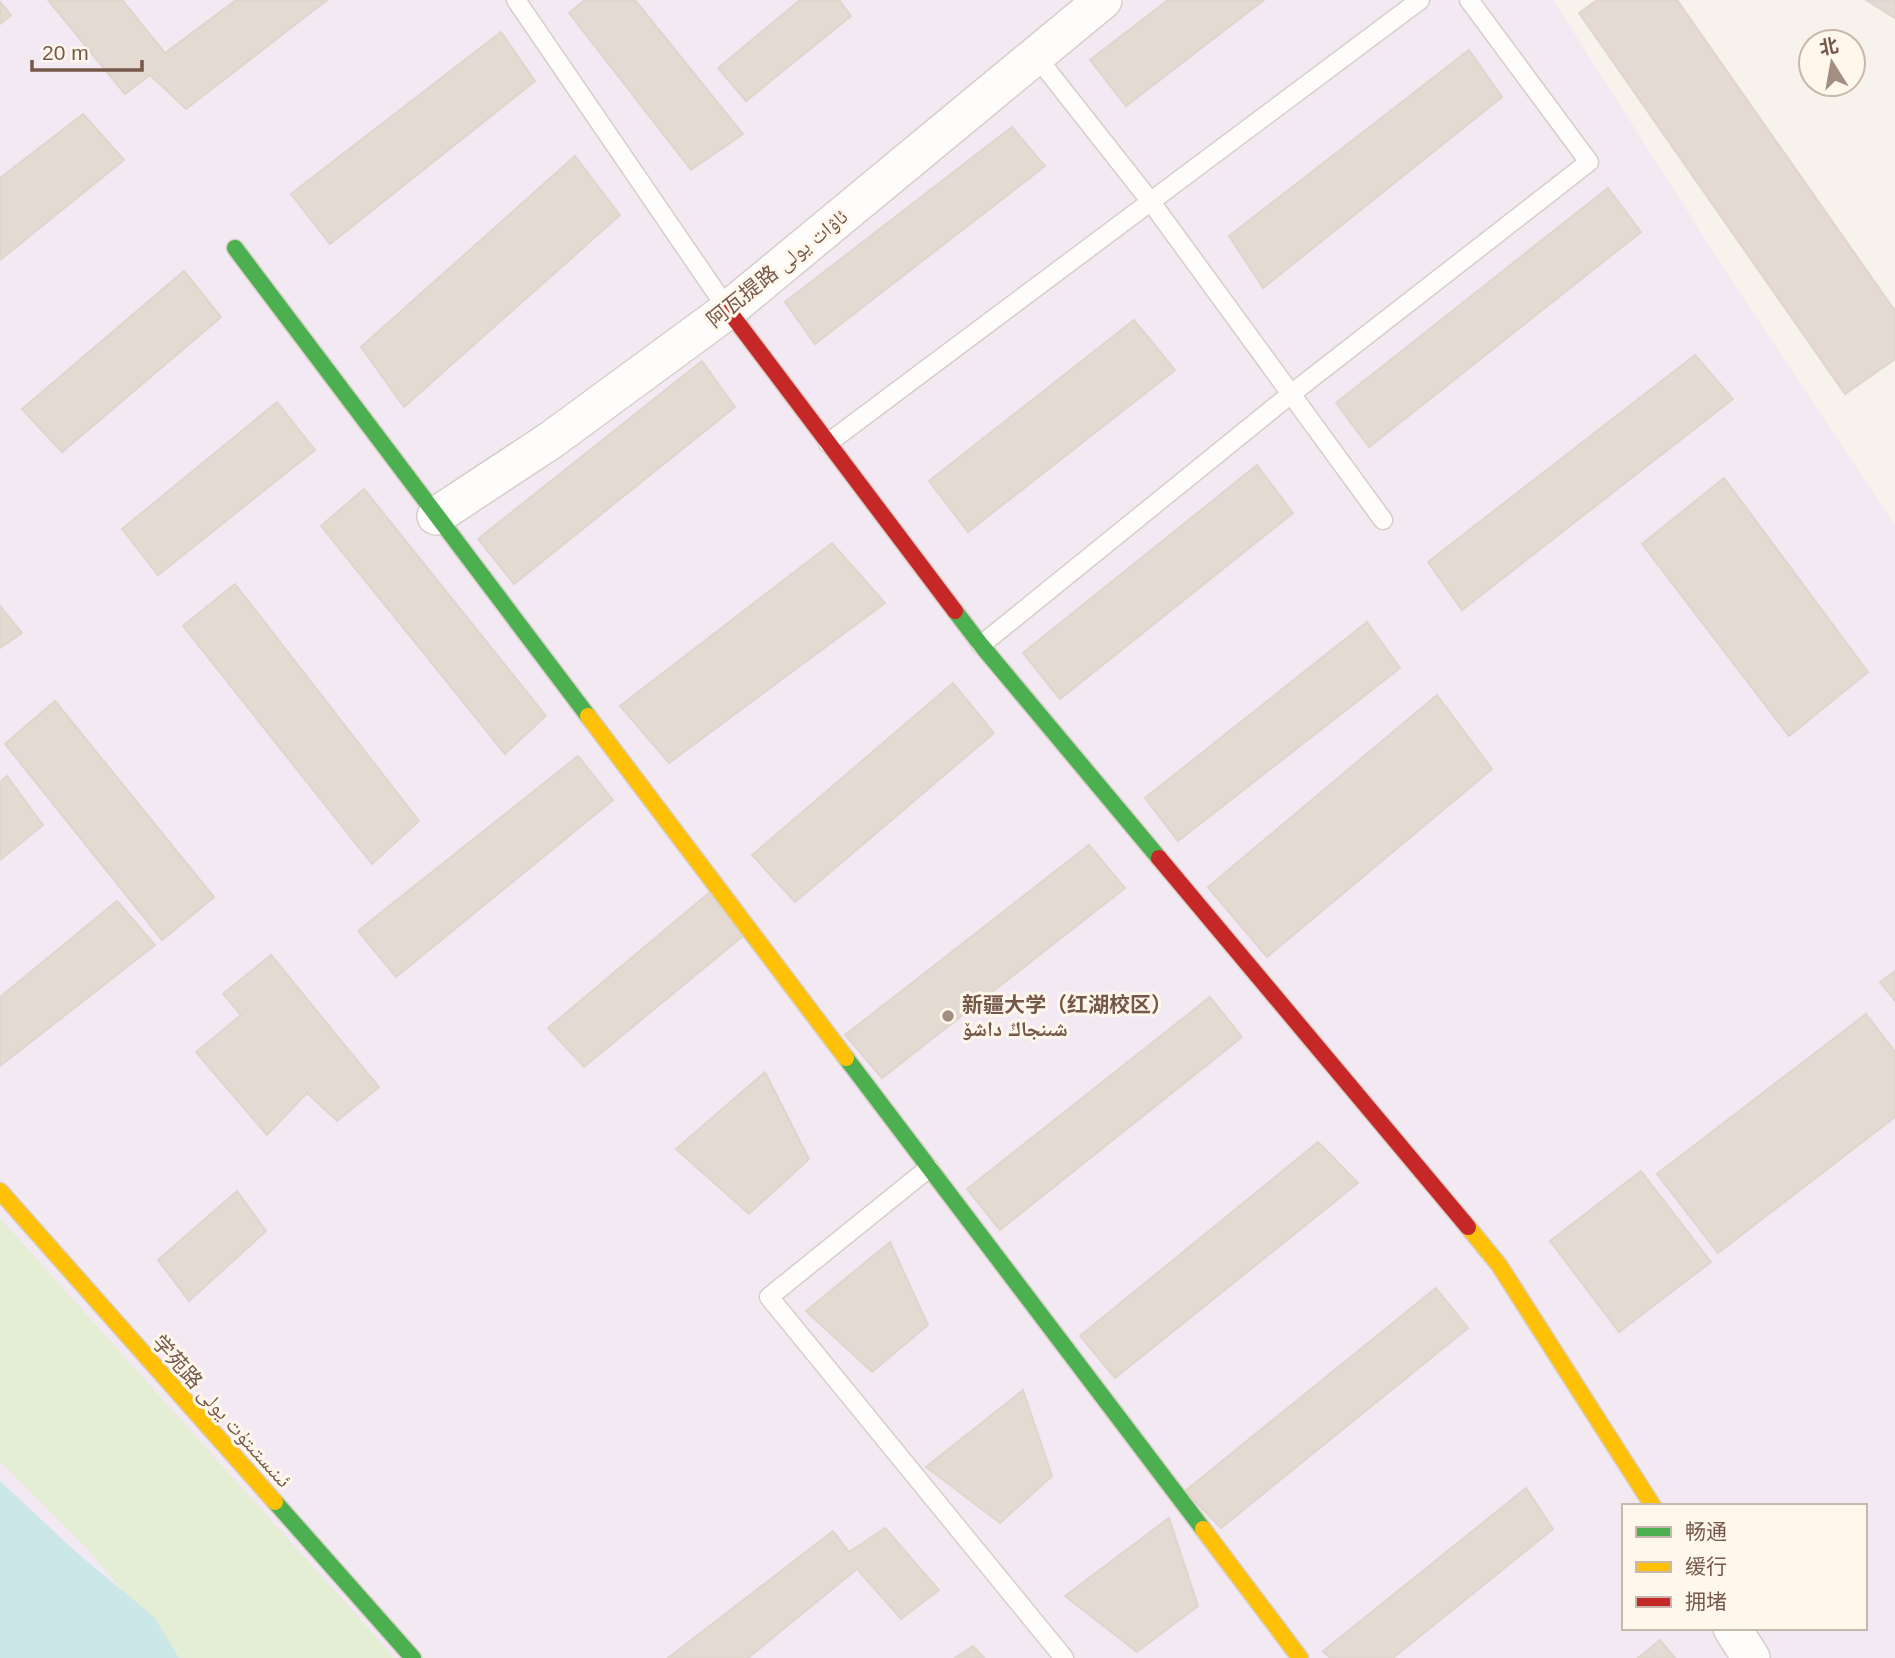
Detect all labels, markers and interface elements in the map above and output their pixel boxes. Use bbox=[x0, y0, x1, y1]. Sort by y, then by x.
scale bar bbox=[32, 28, 142, 72]
north arrow bbox=[1797, 28, 1867, 98]
text: 北 bbox=[1818, 35, 1840, 59]
text: 20 m bbox=[42, 41, 89, 64]
street label: 阿瓦提路 ئاۋات يولى bbox=[702, 204, 853, 333]
place label: 新疆大学（红湖校区） شىنجاڭ داشۆ bbox=[962, 993, 1172, 1041]
marker: 新疆大学（红湖校区） شىنجاڭ داشۆ bbox=[940, 1008, 956, 1024]
street label: 学苑路 ئىنىستىتۇت يولى bbox=[146, 1330, 296, 1493]
legend bbox=[1622, 1504, 1867, 1630]
text: 畅通 bbox=[1685, 1520, 1727, 1543]
text: 缓行 bbox=[1685, 1555, 1727, 1578]
text: 拥堵 bbox=[1685, 1590, 1727, 1613]

